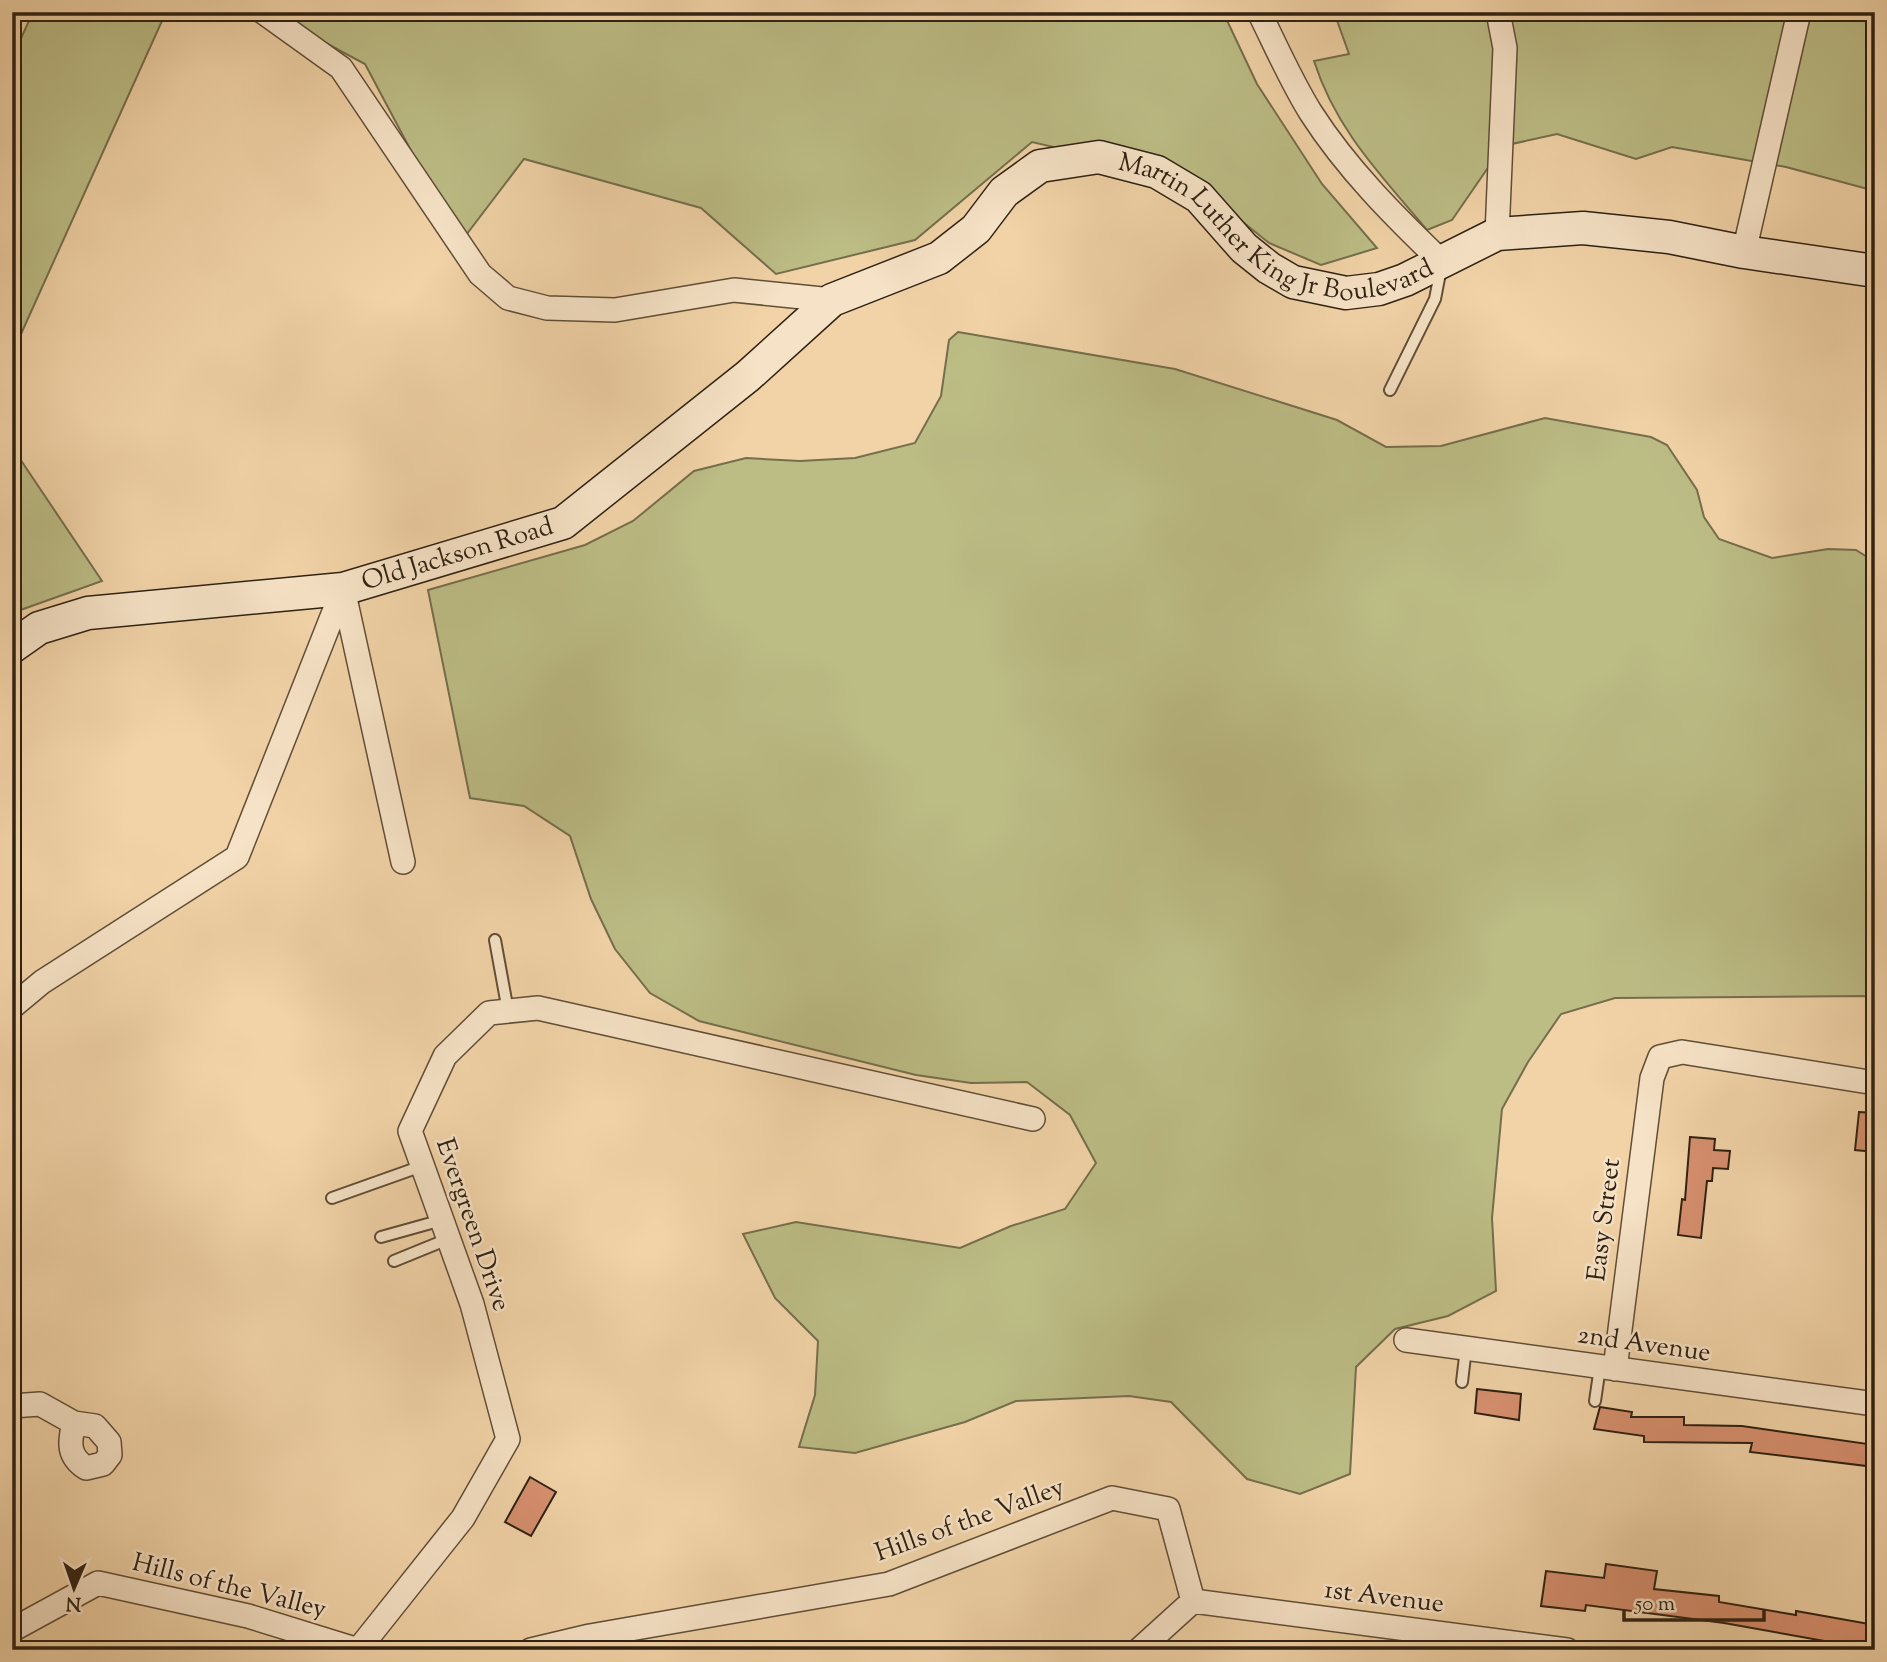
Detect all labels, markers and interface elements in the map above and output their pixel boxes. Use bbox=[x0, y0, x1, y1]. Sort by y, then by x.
street label: Martin Luther King Jr Boulevard bbox=[1114, 144, 1440, 312]
street label: Old Jackson Road bbox=[357, 508, 558, 601]
street label: Evergreen Drive bbox=[425, 1134, 519, 1316]
street label: Easy Street bbox=[1579, 1156, 1631, 1284]
street label: 2nd Avenue bbox=[1575, 1317, 1713, 1373]
street label: Hills of the Valley bbox=[870, 1470, 1070, 1572]
street label: Hills of the Valley bbox=[128, 1545, 330, 1629]
north arrow bbox=[38, 1554, 108, 1624]
street label: 1st Avenue bbox=[1322, 1572, 1446, 1624]
scale bar bbox=[1624, 1578, 1764, 1622]
text: N bbox=[65, 1589, 82, 1616]
text: 50 m bbox=[1634, 1590, 1675, 1620]

